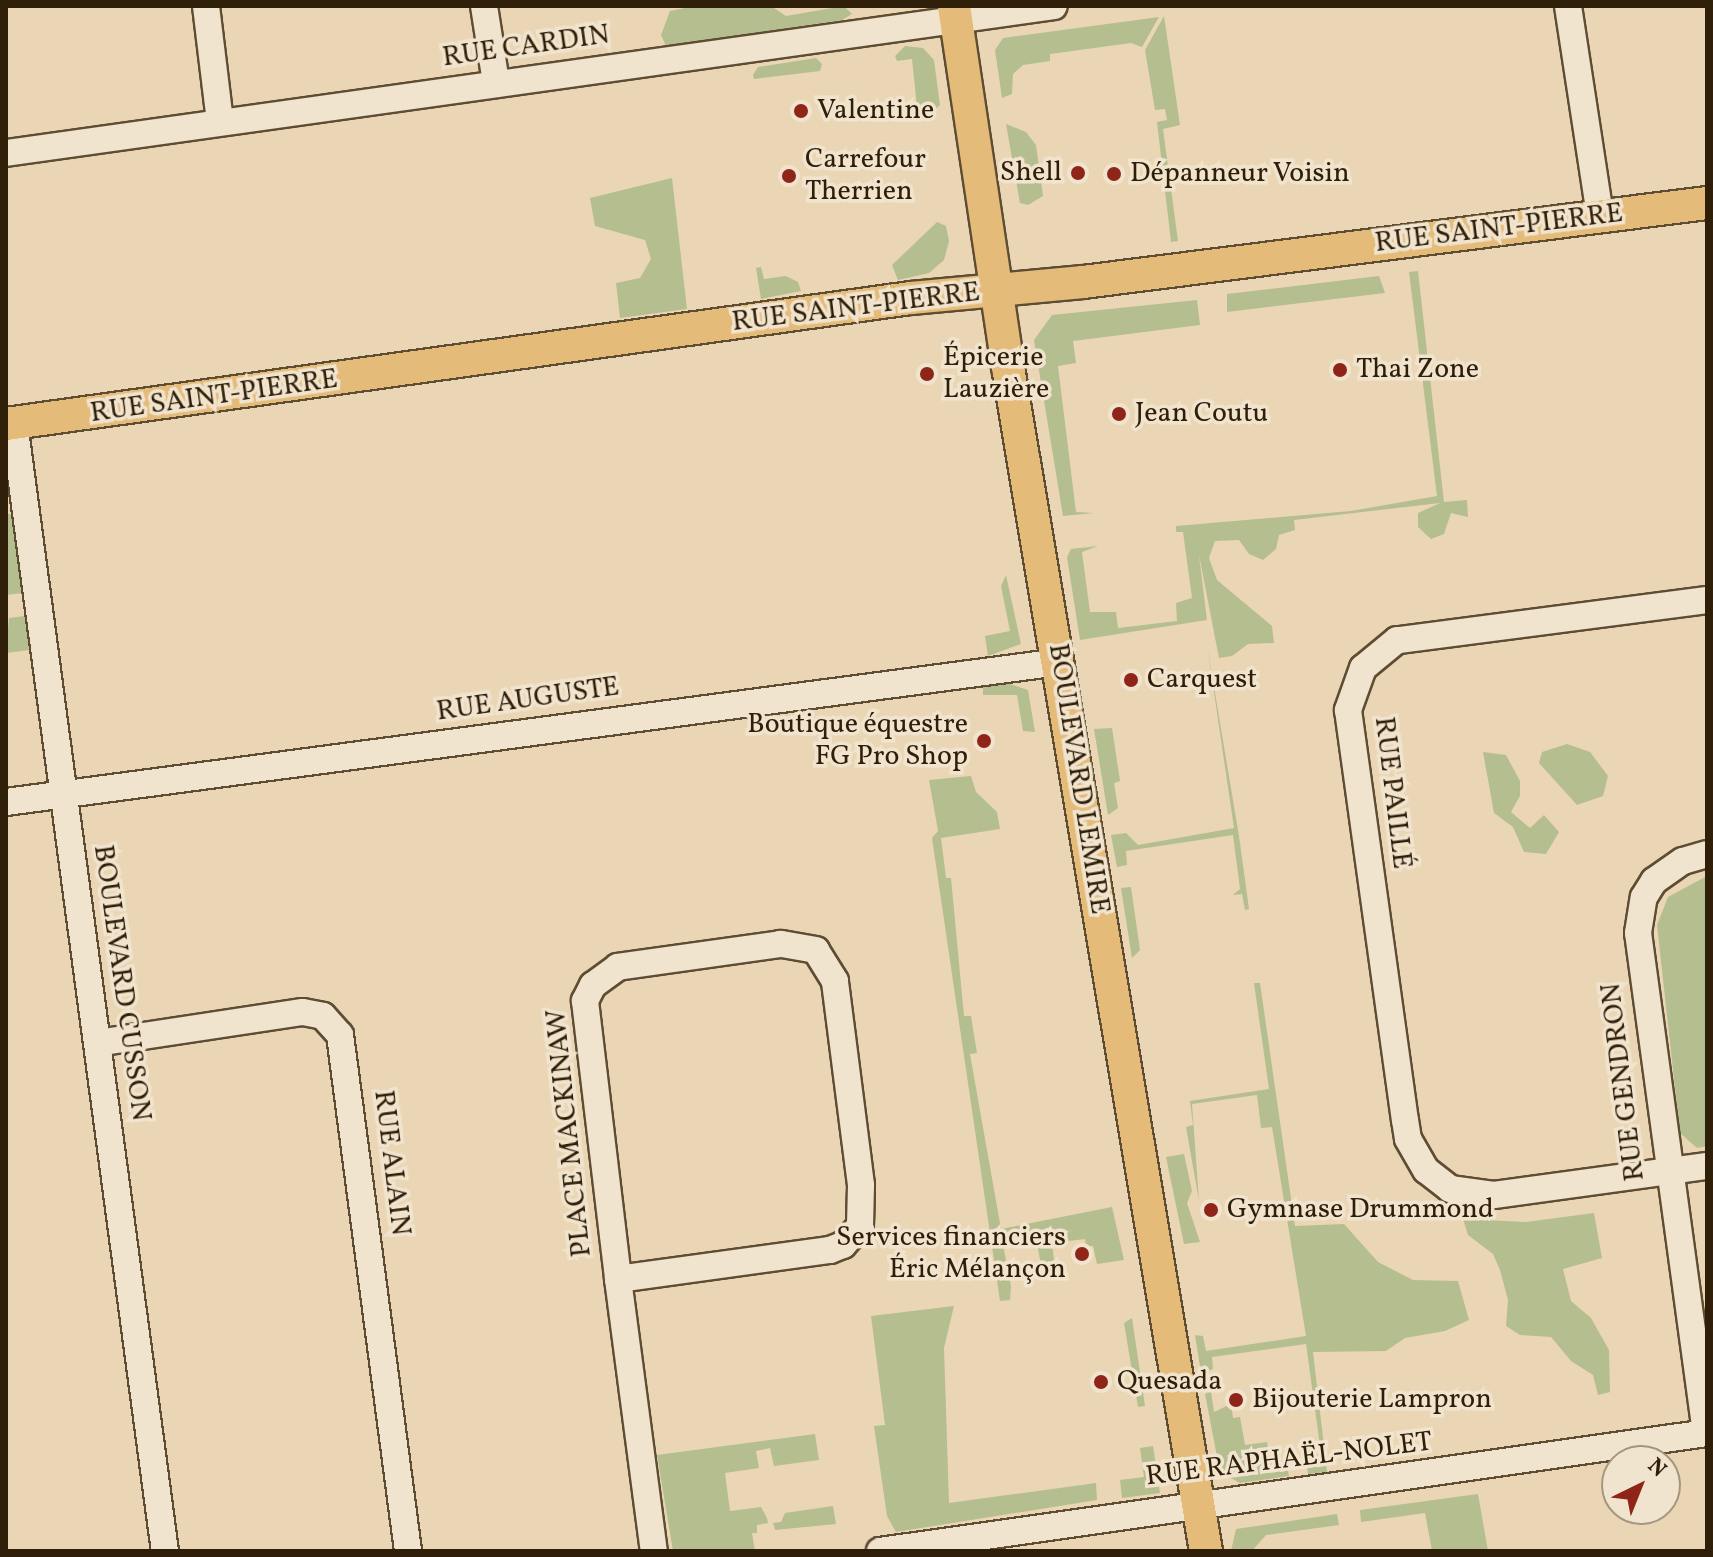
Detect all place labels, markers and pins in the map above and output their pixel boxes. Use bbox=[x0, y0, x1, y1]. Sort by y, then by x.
place label: Valentine bbox=[817, 94, 934, 128]
marker: Valentine bbox=[792, 102, 810, 120]
place label: Carrefour Therrien bbox=[805, 143, 926, 209]
place label: Shell bbox=[1000, 156, 1062, 190]
place label: Dépanneur Voisin bbox=[1130, 157, 1351, 191]
marker: Shell bbox=[1069, 164, 1087, 182]
marker: Dépanneur Voisin bbox=[1105, 165, 1123, 183]
marker: Carrefour Therrien bbox=[780, 167, 798, 185]
place label: Épicerie Lauzière bbox=[943, 341, 1049, 407]
place label: Thai Zone bbox=[1356, 353, 1479, 387]
marker: Thai Zone bbox=[1331, 361, 1349, 379]
marker: Épicerie Lauzière bbox=[918, 365, 936, 383]
place label: Jean Coutu bbox=[1135, 397, 1268, 431]
marker: Jean Coutu bbox=[1110, 405, 1128, 423]
place label: Carquest bbox=[1147, 663, 1257, 697]
marker: Carquest bbox=[1122, 671, 1140, 689]
place label: Boutique équestre FG Pro Shop bbox=[747, 708, 968, 774]
marker: Boutique équestre FG Pro Shop bbox=[975, 732, 993, 750]
place label: Gymnase Drummond bbox=[1227, 1193, 1494, 1227]
marker: Gymnase Drummond bbox=[1202, 1201, 1220, 1219]
place label: Services financiers Éric Mélançon bbox=[836, 1221, 1066, 1287]
marker: Services financiers Éric Mélançon bbox=[1073, 1245, 1091, 1263]
place label: Quesada bbox=[1117, 1365, 1222, 1399]
marker: Quesada bbox=[1092, 1373, 1110, 1391]
place label: Bijouterie Lampron bbox=[1252, 1383, 1492, 1417]
marker: Bijouterie Lampron bbox=[1227, 1391, 1245, 1409]

